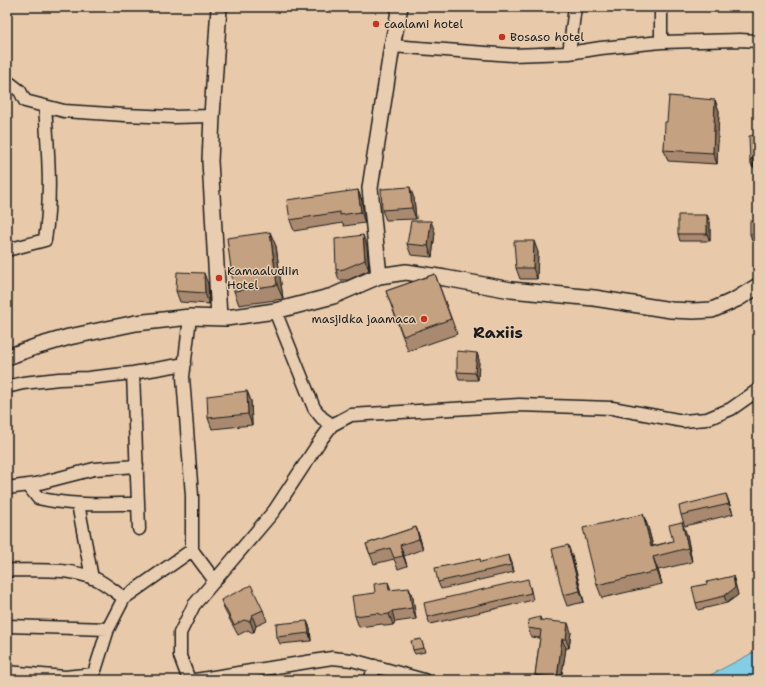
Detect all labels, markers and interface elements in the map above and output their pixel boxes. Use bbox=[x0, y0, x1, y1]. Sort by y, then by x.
place label: caalami hotel bbox=[384, 16, 464, 32]
marker: caalami hotel bbox=[371, 19, 381, 29]
place label: Bosaso hotel bbox=[510, 29, 585, 45]
marker: Bosaso hotel bbox=[497, 32, 507, 42]
place label: Kamaaludiin Hotel bbox=[227, 263, 299, 293]
marker: Kamaaludiin Hotel bbox=[214, 273, 224, 283]
place label: masjidka jaamaca bbox=[311, 311, 417, 327]
marker: masjidka jaamaca bbox=[419, 314, 429, 324]
district label: Raxiis bbox=[473, 322, 523, 343]

